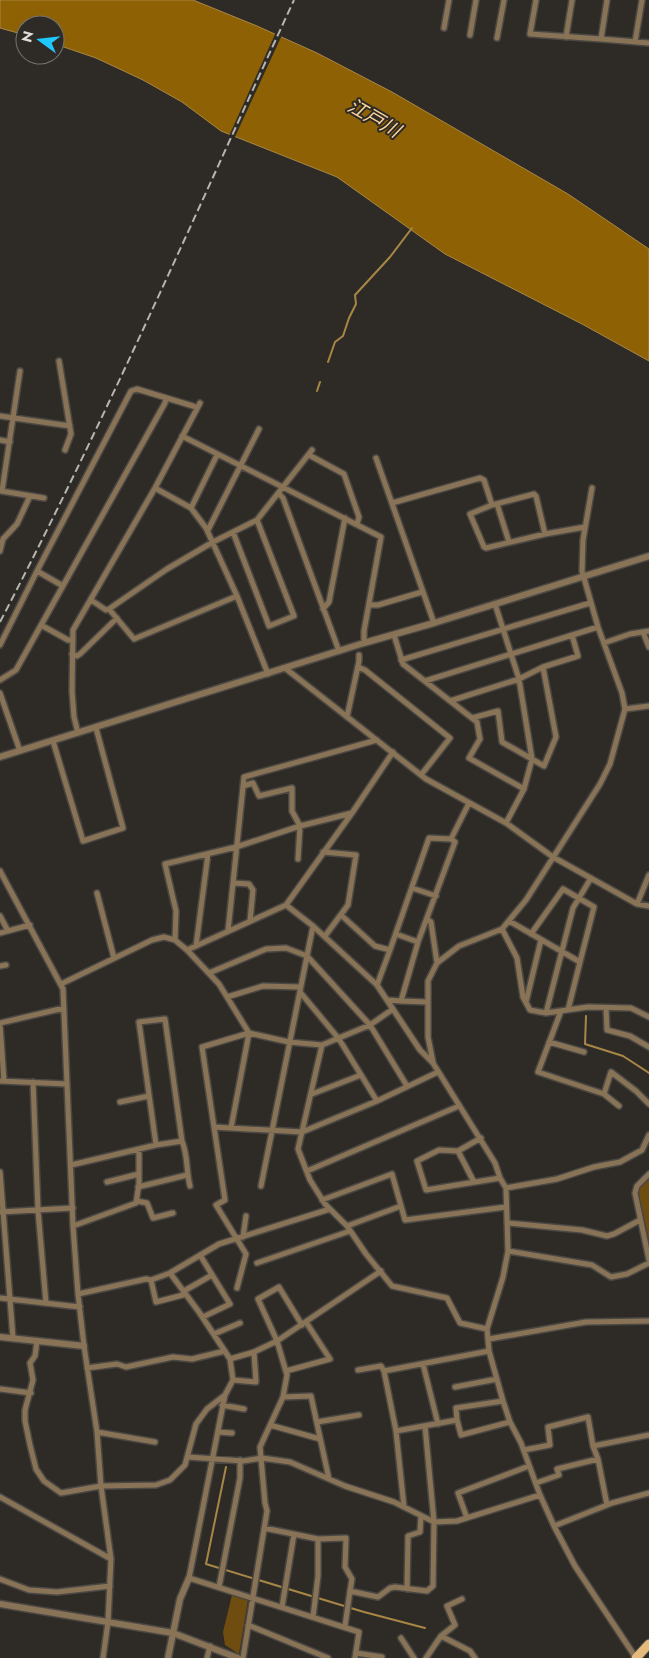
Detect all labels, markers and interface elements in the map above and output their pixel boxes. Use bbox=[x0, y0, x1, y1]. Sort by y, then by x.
north arrow bbox=[15, 15, 65, 65]
text: N bbox=[16, 29, 39, 45]
water label: 江戸川 bbox=[343, 92, 407, 145]

